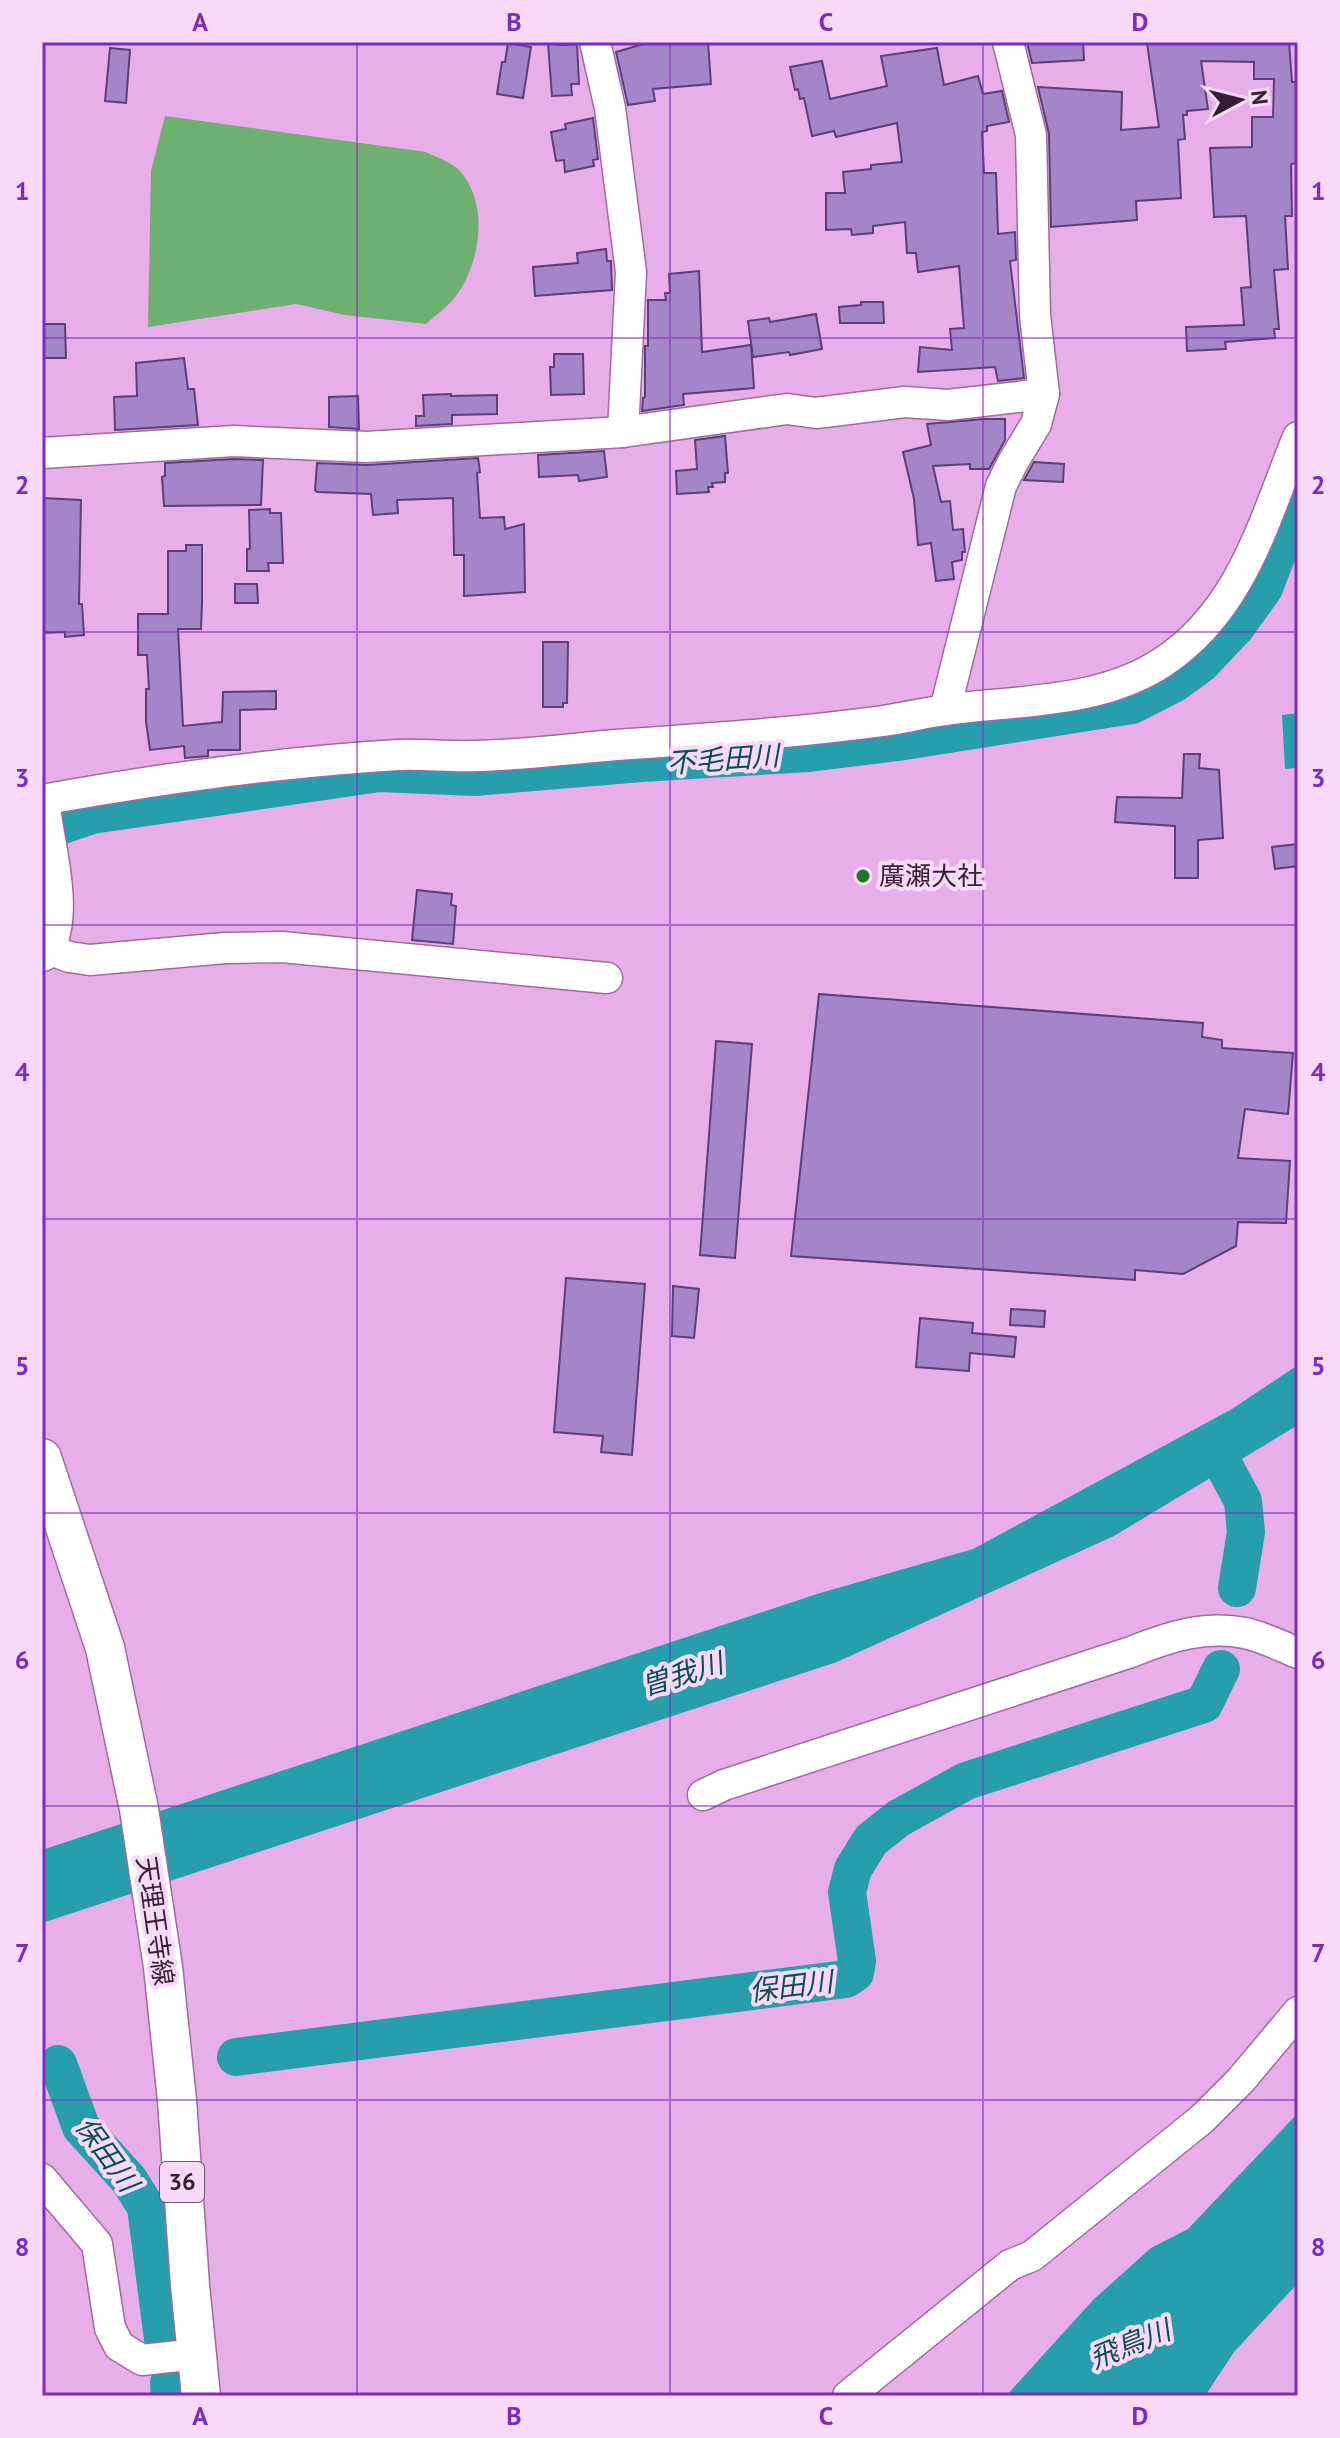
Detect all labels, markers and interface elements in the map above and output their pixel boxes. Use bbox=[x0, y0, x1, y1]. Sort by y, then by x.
text: A bbox=[192, 5, 208, 38]
text: B bbox=[506, 5, 522, 38]
text: C bbox=[819, 5, 833, 38]
text: D bbox=[1132, 5, 1148, 38]
north arrow bbox=[1200, 60, 1280, 140]
text: N bbox=[1245, 89, 1275, 106]
text: 1 bbox=[15, 174, 29, 207]
text: 1 bbox=[1311, 174, 1325, 207]
text: 2 bbox=[15, 468, 29, 501]
text: 2 bbox=[1311, 468, 1325, 501]
water label: 不毛田川 bbox=[666, 736, 783, 781]
text: 3 bbox=[15, 761, 29, 794]
text: 3 bbox=[1311, 761, 1325, 794]
place label: 廣瀬大社 bbox=[879, 859, 983, 892]
marker: 廣瀬大社 bbox=[854, 867, 872, 885]
text: 4 bbox=[15, 1055, 30, 1088]
text: 4 bbox=[1311, 1055, 1326, 1088]
text: 5 bbox=[15, 1349, 29, 1382]
text: 5 bbox=[1311, 1349, 1325, 1382]
text: 6 bbox=[15, 1643, 29, 1676]
water label: 曽我川 bbox=[636, 1643, 730, 1703]
text: 6 bbox=[1311, 1643, 1325, 1676]
street label: 天理王寺線 bbox=[130, 1854, 181, 1988]
text: 7 bbox=[15, 1936, 29, 1969]
text: 7 bbox=[1311, 1936, 1325, 1969]
water label: 保田川 bbox=[747, 1962, 838, 2009]
water label: 保田川 bbox=[68, 2109, 149, 2201]
road number: 36 bbox=[160, 2162, 204, 2202]
text: 8 bbox=[15, 2230, 29, 2263]
text: 8 bbox=[1311, 2230, 1325, 2263]
water label: 飛鳥川 bbox=[1084, 2310, 1178, 2376]
text: A bbox=[192, 2399, 208, 2432]
text: B bbox=[506, 2399, 522, 2432]
text: C bbox=[819, 2399, 833, 2432]
text: D bbox=[1132, 2399, 1148, 2432]

